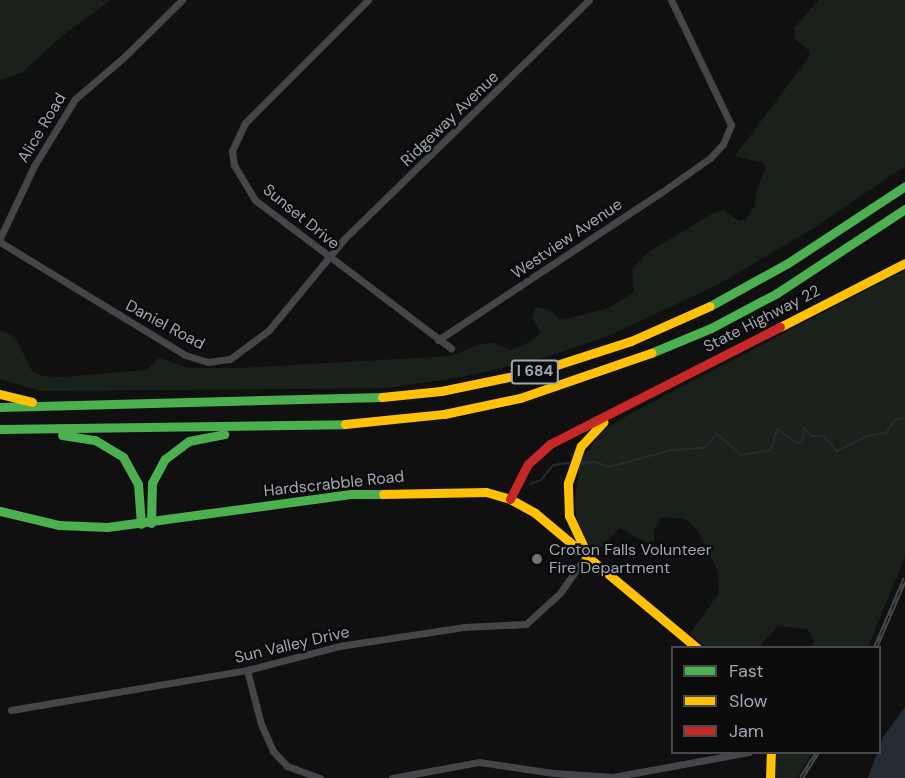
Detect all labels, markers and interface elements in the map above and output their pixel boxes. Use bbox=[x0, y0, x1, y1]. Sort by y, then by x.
street label: Ridgeway Avenue bbox=[397, 67, 503, 171]
street label: Alice Road bbox=[14, 90, 70, 166]
street label: Sunset Drive bbox=[259, 180, 343, 254]
street label: Westview Avenue bbox=[508, 195, 626, 283]
street label: State Highway 22 bbox=[701, 281, 823, 357]
street label: Daniel Road bbox=[122, 296, 208, 354]
road number: I 684 bbox=[510, 360, 560, 384]
street label: Hardscrabble Road bbox=[263, 467, 405, 501]
place label: Croton Falls Volunteer Fire Department bbox=[549, 540, 712, 578]
marker: Croton Falls Volunteer Fire Department bbox=[530, 552, 544, 566]
street label: Sun Valley Drive bbox=[233, 622, 351, 668]
legend bbox=[671, 646, 881, 754]
text: Fast bbox=[729, 659, 764, 683]
text: Slow bbox=[729, 689, 768, 713]
text: Jam bbox=[729, 719, 764, 743]

